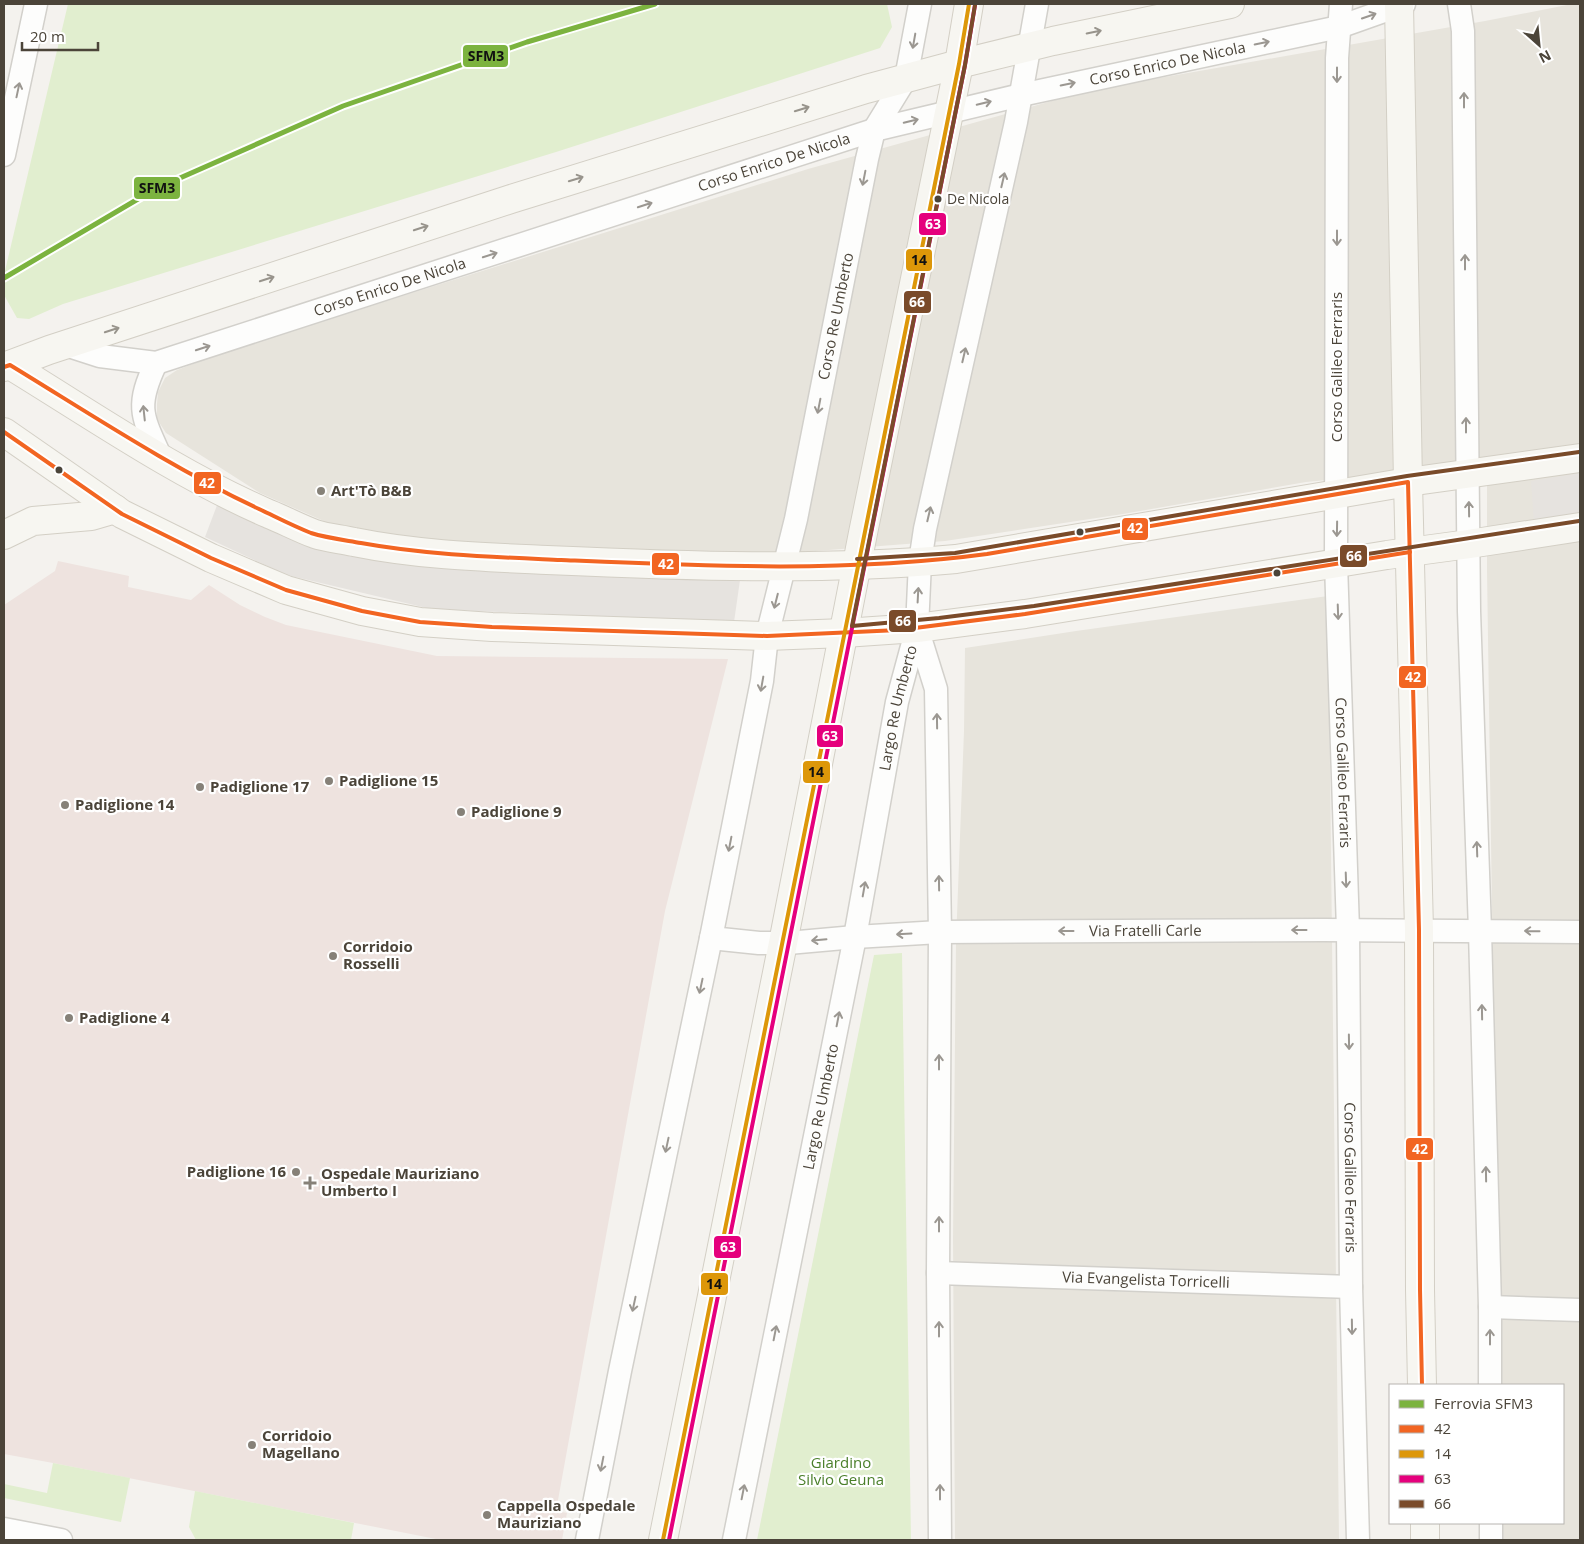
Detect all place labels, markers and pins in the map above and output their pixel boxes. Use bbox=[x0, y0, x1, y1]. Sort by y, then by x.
place label: De Nicola bbox=[947, 189, 1009, 208]
marker: De Nicola bbox=[933, 194, 943, 204]
unlabelled marker bbox=[54, 465, 64, 475]
place label: Art'Tò B&B bbox=[331, 480, 412, 500]
marker: Art'Tò B&B bbox=[315, 485, 327, 497]
unlabelled marker bbox=[1075, 527, 1085, 537]
unlabelled marker bbox=[1272, 568, 1282, 578]
place label: Padiglione 15 bbox=[339, 770, 438, 790]
marker: Padiglione 15 bbox=[323, 775, 335, 787]
place label: Padiglione 17 bbox=[210, 776, 310, 796]
marker: Padiglione 17 bbox=[194, 781, 206, 793]
place label: Padiglione 14 bbox=[75, 794, 175, 814]
marker: Padiglione 14 bbox=[59, 799, 71, 811]
place label: Padiglione 9 bbox=[471, 801, 562, 821]
marker: Padiglione 9 bbox=[455, 806, 467, 818]
place label: Corridoio Rosselli bbox=[343, 936, 413, 973]
marker: Corridoio Rosselli bbox=[327, 950, 339, 962]
place label: Padiglione 4 bbox=[79, 1007, 170, 1027]
marker: Padiglione 4 bbox=[63, 1012, 75, 1024]
place label: Padiglione 16 bbox=[187, 1161, 286, 1181]
place label: Ospedale Mauriziano Umberto I bbox=[321, 1163, 479, 1200]
marker: Padiglione 16 bbox=[290, 1166, 302, 1178]
marker: Ospedale Mauriziano Umberto I bbox=[303, 1176, 317, 1190]
place label: Corridoio Magellano bbox=[262, 1425, 340, 1462]
marker: Corridoio Magellano bbox=[246, 1439, 258, 1451]
place label: Cappella Ospedale Mauriziano bbox=[497, 1495, 635, 1532]
marker: Cappella Ospedale Mauriziano bbox=[481, 1509, 493, 1521]

